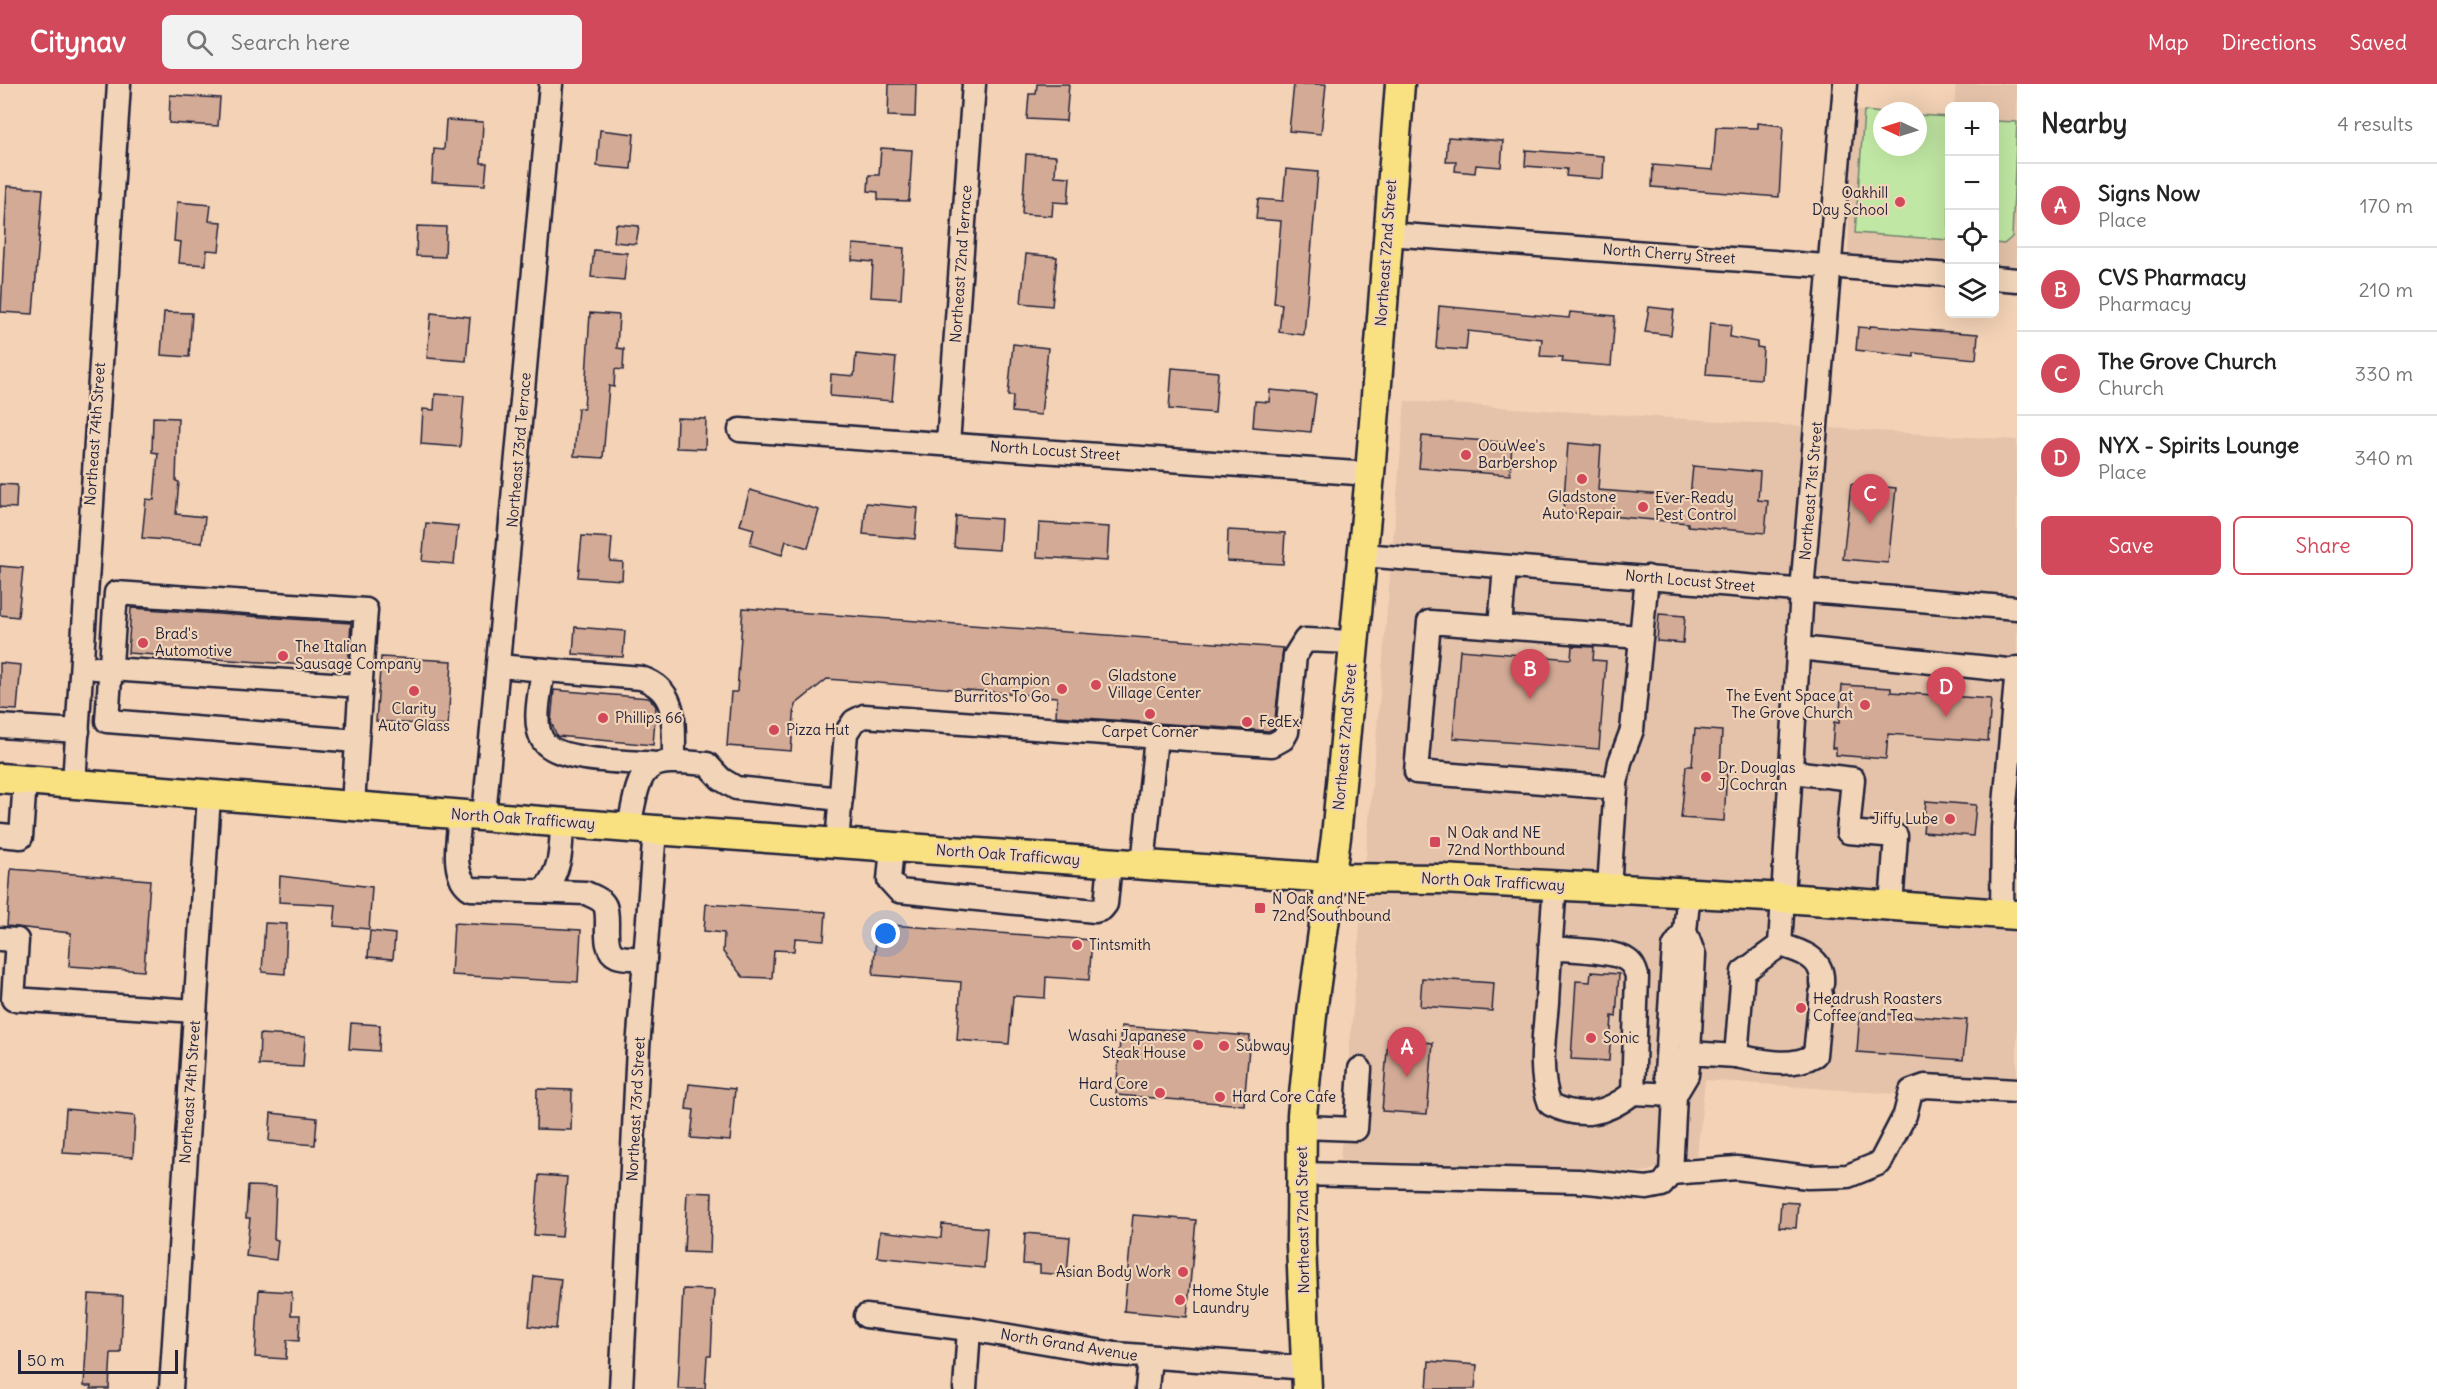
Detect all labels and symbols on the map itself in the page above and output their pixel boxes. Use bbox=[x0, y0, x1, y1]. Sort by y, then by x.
north arrow bbox=[1873, 102, 1927, 156]
street label: Northeast 72nd Street bbox=[1371, 179, 1400, 327]
place label: Oakhill Day School bbox=[1812, 183, 1888, 219]
street label: Northeast 72nd Terrace bbox=[946, 184, 975, 344]
marker: Oakhill Day School bbox=[1893, 195, 1907, 209]
street label: North Cherry Street bbox=[1602, 239, 1736, 268]
street label: Northeast 74th Street bbox=[80, 362, 109, 506]
street label: Northeast 73rd Terrace bbox=[502, 372, 535, 528]
street label: Northeast 71st Street bbox=[1795, 421, 1826, 561]
street label: North Locust Street bbox=[989, 436, 1121, 465]
place label: OouWee's Barbershop bbox=[1478, 436, 1557, 472]
marker: OouWee's Barbershop bbox=[1459, 448, 1473, 462]
marker: Gladstone Auto Repair bbox=[1575, 472, 1589, 486]
pin: C bbox=[1850, 474, 1890, 524]
place label: Gladstone Auto Repair bbox=[1542, 487, 1622, 523]
place label: Ever-Ready Pest Control bbox=[1655, 488, 1737, 524]
marker: Ever-Ready Pest Control bbox=[1636, 500, 1650, 514]
street label: North Locust Street bbox=[1624, 565, 1756, 596]
place label: Brad's Automotive bbox=[155, 624, 232, 660]
marker: Brad's Automotive bbox=[136, 636, 150, 650]
place label: The Italian Sausage Company bbox=[295, 637, 422, 673]
marker: The Italian Sausage Company bbox=[276, 649, 290, 663]
pin: B bbox=[1510, 650, 1550, 699]
street label: Northeast 72nd Street bbox=[1329, 663, 1360, 811]
place label: Gladstone Village Center bbox=[1108, 666, 1201, 702]
pin: D bbox=[1926, 668, 1966, 717]
place label: Champion Burritos To Go bbox=[954, 670, 1050, 706]
marker: Gladstone Village Center bbox=[1089, 678, 1103, 692]
marker: Champion Burritos To Go bbox=[1055, 682, 1069, 696]
marker: Clarity Auto Glass bbox=[407, 684, 421, 698]
place label: The Event Space at The Grove Church bbox=[1726, 686, 1853, 722]
marker: The Event Space at The Grove Church bbox=[1858, 698, 1872, 712]
place label: Clarity Auto Glass bbox=[378, 699, 450, 735]
marker: Carpet Corner bbox=[1143, 707, 1157, 721]
place label: Phillips 66 bbox=[615, 708, 682, 727]
marker: Phillips 66 bbox=[596, 711, 610, 725]
place label: FedEx bbox=[1259, 712, 1300, 731]
marker: FedEx bbox=[1240, 715, 1254, 729]
place label: Pizza Hut bbox=[786, 720, 849, 739]
place label: Carpet Corner bbox=[1102, 722, 1198, 741]
marker: Pizza Hut bbox=[767, 723, 781, 737]
place label: Dr. Douglas J Cochran bbox=[1718, 758, 1796, 794]
marker: Dr. Douglas J Cochran bbox=[1699, 770, 1713, 784]
street label: North Oak Trafficway bbox=[450, 804, 596, 833]
place label: Jiffy Lube bbox=[1872, 809, 1938, 828]
marker: Jiffy Lube bbox=[1943, 812, 1957, 826]
place label: N Oak and NE 72nd Northbound bbox=[1447, 823, 1565, 859]
marker: N Oak and NE 72nd Northbound bbox=[1428, 835, 1442, 849]
street label: North Oak Trafficway bbox=[935, 840, 1081, 869]
street label: North Oak Trafficway bbox=[1420, 868, 1566, 895]
place label: N Oak and NE 72nd Southbound bbox=[1272, 889, 1391, 925]
marker: N Oak and NE 72nd Southbound bbox=[1253, 901, 1267, 915]
your location bbox=[871, 919, 900, 948]
place label: Tintsmith bbox=[1089, 935, 1151, 954]
marker: Tintsmith bbox=[1070, 938, 1084, 952]
place label: Headrush Roasters Coffee and Tea bbox=[1813, 989, 1942, 1025]
marker: Headrush Roasters Coffee and Tea bbox=[1794, 1001, 1808, 1015]
street label: Northeast 74th Street bbox=[175, 1020, 204, 1164]
place label: Wasahi Japanese Steak House bbox=[1068, 1026, 1186, 1062]
pin: A bbox=[1388, 1028, 1426, 1077]
place label: Sonic bbox=[1603, 1028, 1640, 1047]
marker: Sonic bbox=[1584, 1031, 1598, 1045]
street label: Northeast 73rd Street bbox=[622, 1036, 649, 1182]
place label: Subway bbox=[1236, 1036, 1290, 1055]
marker: Wasahi Japanese Steak House bbox=[1191, 1038, 1205, 1052]
marker: Subway bbox=[1217, 1039, 1231, 1053]
place label: Hard Core Customs bbox=[1078, 1074, 1148, 1110]
marker: Hard Core Customs bbox=[1153, 1086, 1167, 1100]
place label: Hard Core Cafe bbox=[1232, 1087, 1336, 1106]
marker: Hard Core Cafe bbox=[1213, 1090, 1227, 1104]
street label: Northeast 72nd Street bbox=[1292, 1146, 1313, 1294]
place label: Asian Body Work bbox=[1056, 1262, 1171, 1281]
marker: Asian Body Work bbox=[1176, 1265, 1190, 1279]
place label: Home Style Laundry bbox=[1192, 1281, 1269, 1317]
marker: Home Style Laundry bbox=[1173, 1293, 1187, 1307]
street label: North Grand Avenue bbox=[999, 1324, 1139, 1365]
scale bar bbox=[18, 1347, 178, 1374]

